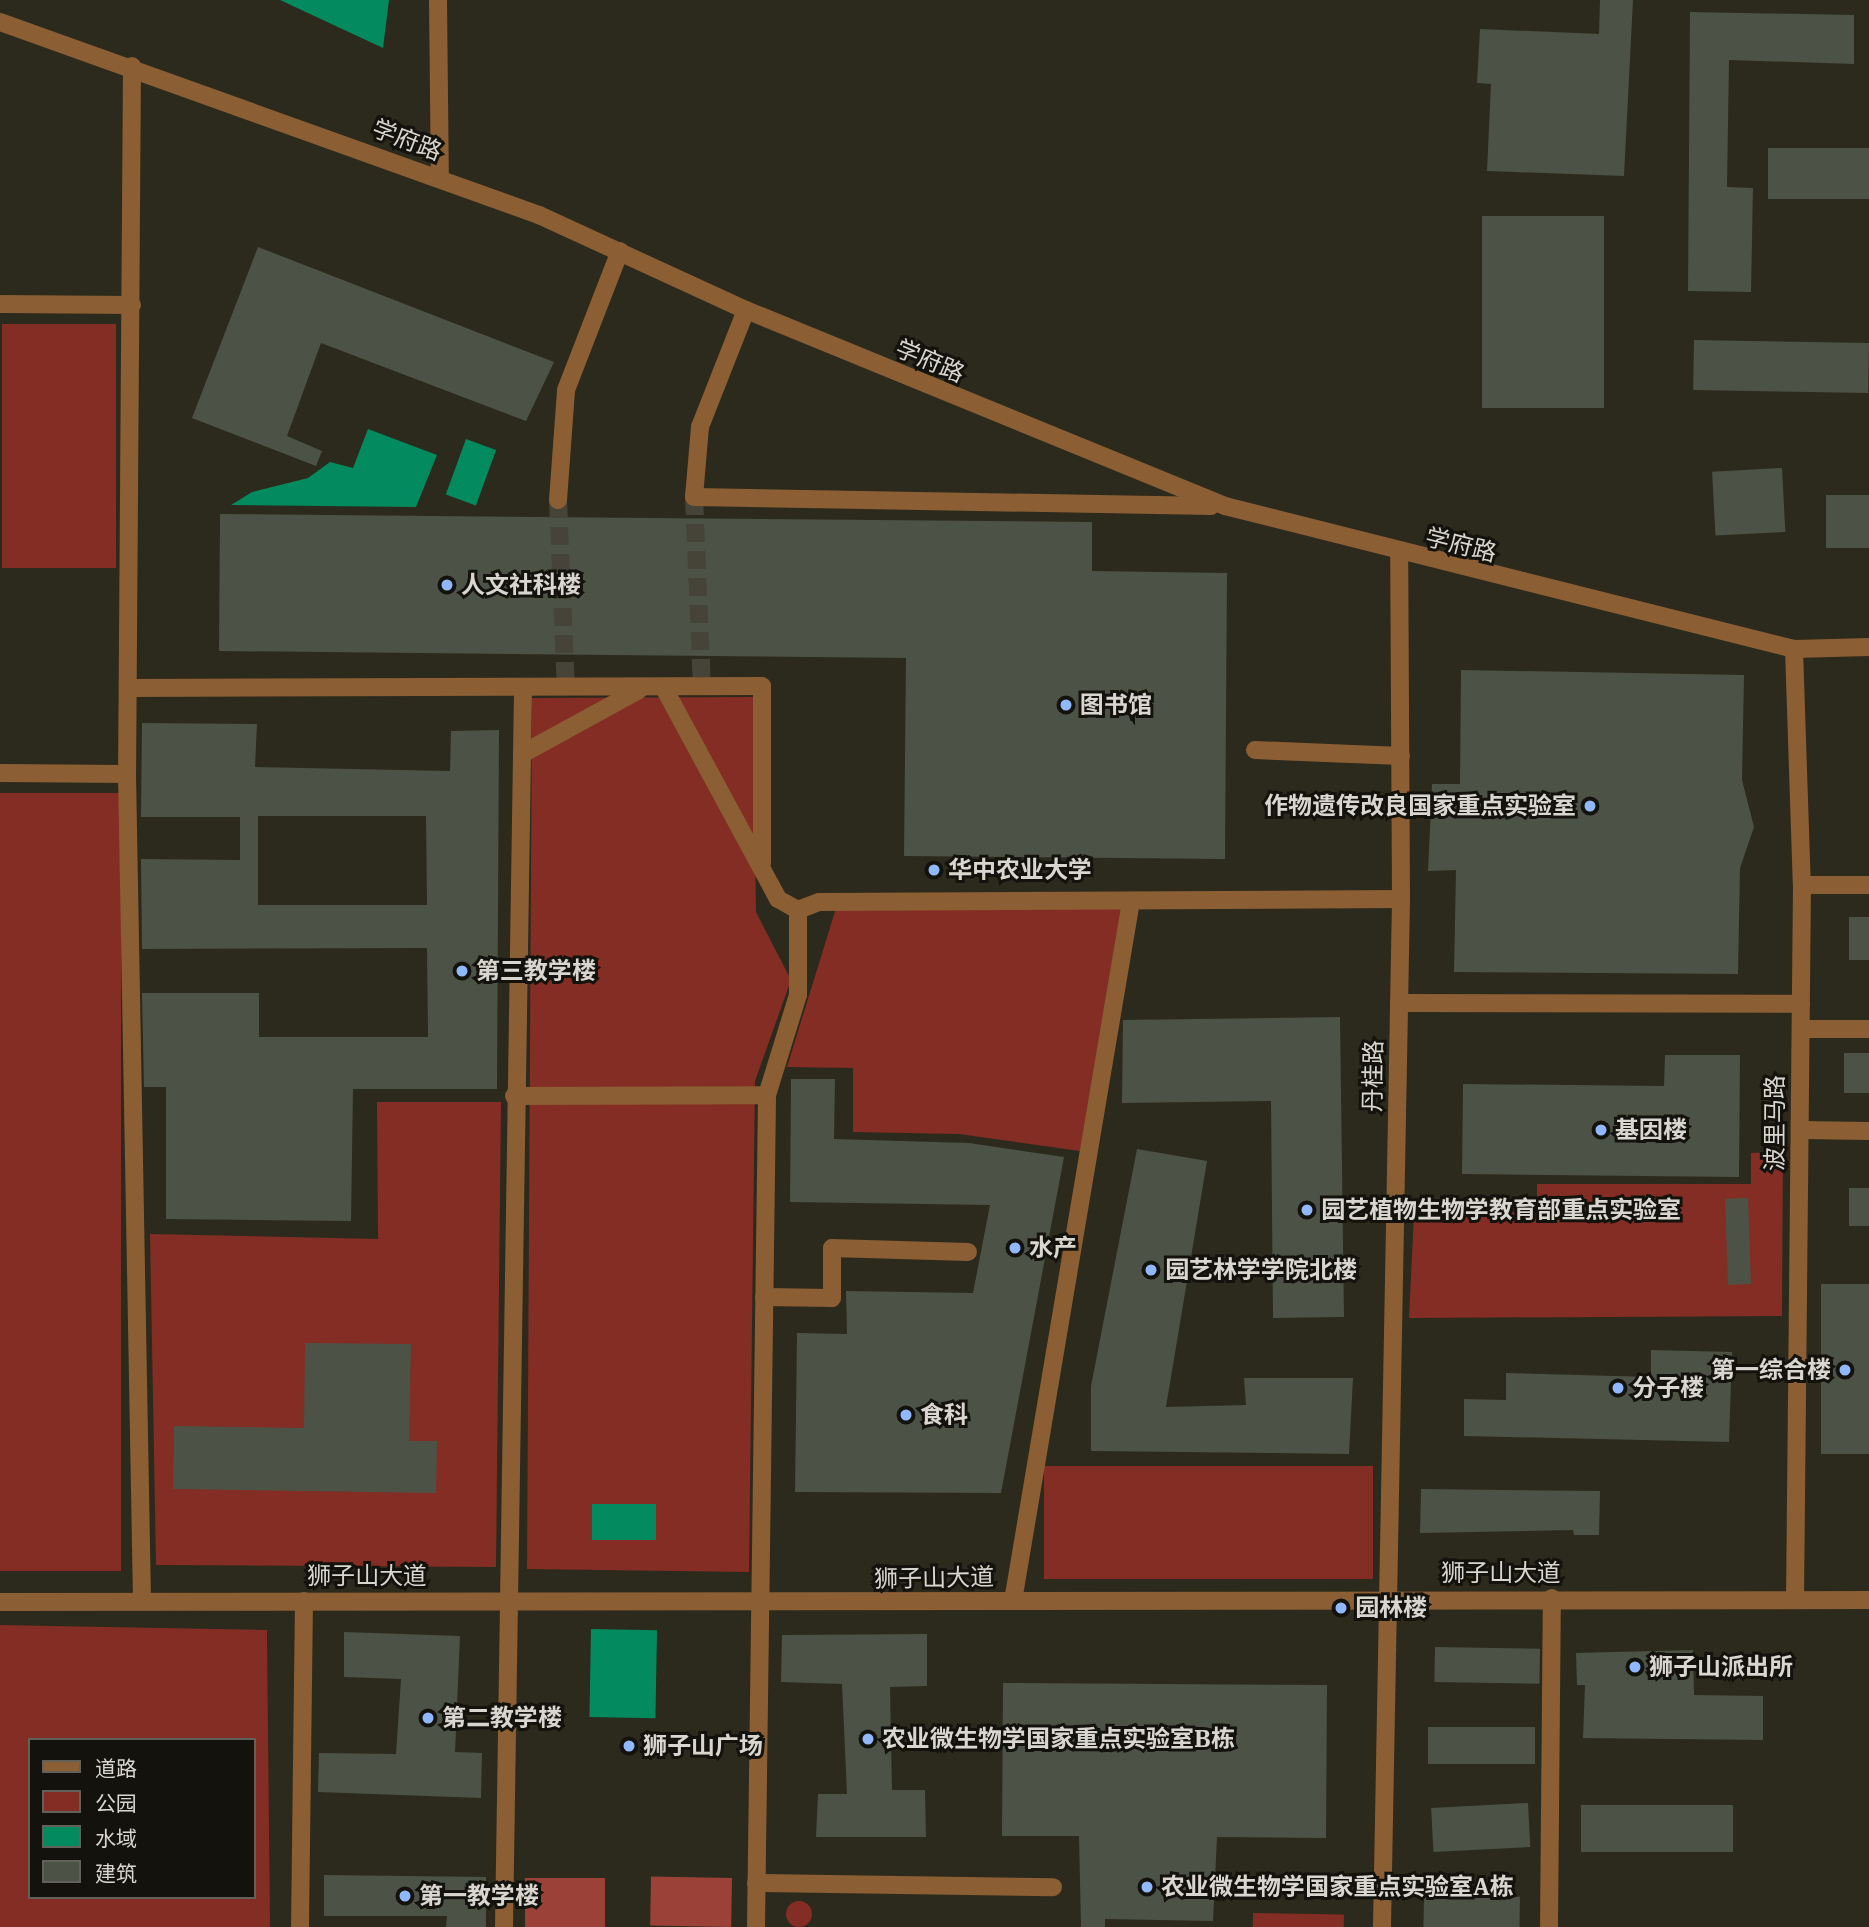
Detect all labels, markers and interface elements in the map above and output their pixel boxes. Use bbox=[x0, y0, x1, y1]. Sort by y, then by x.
street label: 学府路 bbox=[368, 114, 446, 166]
street label: 学府路 bbox=[891, 334, 969, 388]
street label: 学府路 bbox=[1423, 522, 1499, 568]
place label: 人文社科楼 bbox=[461, 571, 581, 599]
marker: 人文社科楼 bbox=[439, 577, 455, 593]
place label: 图书馆 bbox=[1080, 691, 1152, 719]
marker: 图书馆 bbox=[1058, 697, 1074, 713]
place label: 作物遗传改良国家重点实验室 bbox=[1264, 792, 1576, 820]
marker: 作物遗传改良国家重点实验室 bbox=[1582, 798, 1598, 814]
place label: 华中农业大学 bbox=[948, 856, 1092, 884]
marker: 华中农业大学 bbox=[926, 862, 942, 878]
place label: 第三教学楼 bbox=[476, 957, 596, 985]
marker: 第三教学楼 bbox=[454, 963, 470, 979]
street label: 丹桂路 bbox=[1358, 1040, 1388, 1112]
street label: 波里马路 bbox=[1761, 1075, 1789, 1171]
place label: 基因楼 bbox=[1615, 1116, 1687, 1144]
marker: 基因楼 bbox=[1593, 1122, 1609, 1138]
place label: 园艺植物生物学教育部重点实验室 bbox=[1321, 1196, 1681, 1224]
marker: 园艺植物生物学教育部重点实验室 bbox=[1299, 1202, 1315, 1218]
place label: 水产 bbox=[1029, 1234, 1077, 1262]
marker: 水产 bbox=[1007, 1240, 1023, 1256]
place label: 园艺林学学院北楼 bbox=[1165, 1256, 1357, 1284]
marker: 园艺林学学院北楼 bbox=[1143, 1262, 1159, 1278]
place label: 第一综合楼 bbox=[1711, 1356, 1831, 1384]
marker: 第一综合楼 bbox=[1837, 1362, 1853, 1378]
place label: 分子楼 bbox=[1632, 1374, 1704, 1402]
marker: 分子楼 bbox=[1610, 1380, 1626, 1396]
place label: 食科 bbox=[920, 1401, 968, 1429]
marker: 食科 bbox=[898, 1407, 914, 1423]
street label: 狮子山大道 bbox=[1441, 1559, 1561, 1587]
street label: 狮子山大道 bbox=[307, 1562, 427, 1590]
street label: 狮子山大道 bbox=[874, 1563, 994, 1593]
place label: 园林楼 bbox=[1355, 1594, 1427, 1622]
marker: 园林楼 bbox=[1333, 1600, 1349, 1616]
place label: 狮子山派出所 bbox=[1649, 1653, 1793, 1681]
marker: 狮子山派出所 bbox=[1627, 1659, 1643, 1675]
place label: 第二教学楼 bbox=[442, 1704, 562, 1732]
marker: 第二教学楼 bbox=[420, 1710, 436, 1726]
place label: 农业微生物学国家重点实验室B栋 bbox=[882, 1725, 1235, 1753]
marker: 农业微生物学国家重点实验室B栋 bbox=[860, 1731, 876, 1747]
place label: 狮子山广场 bbox=[643, 1732, 763, 1760]
legend bbox=[28, 1738, 256, 1899]
marker: 狮子山广场 bbox=[621, 1738, 637, 1754]
text: 道路 bbox=[95, 1754, 137, 1782]
text: 公园 bbox=[95, 1789, 137, 1817]
text: 水域 bbox=[95, 1824, 137, 1852]
text: 建筑 bbox=[95, 1859, 137, 1887]
place label: 农业微生物学国家重点实验室A栋 bbox=[1161, 1873, 1514, 1901]
marker: 农业微生物学国家重点实验室A栋 bbox=[1139, 1879, 1155, 1895]
place label: 第一教学楼 bbox=[419, 1882, 539, 1910]
marker: 第一教学楼 bbox=[397, 1888, 413, 1904]

